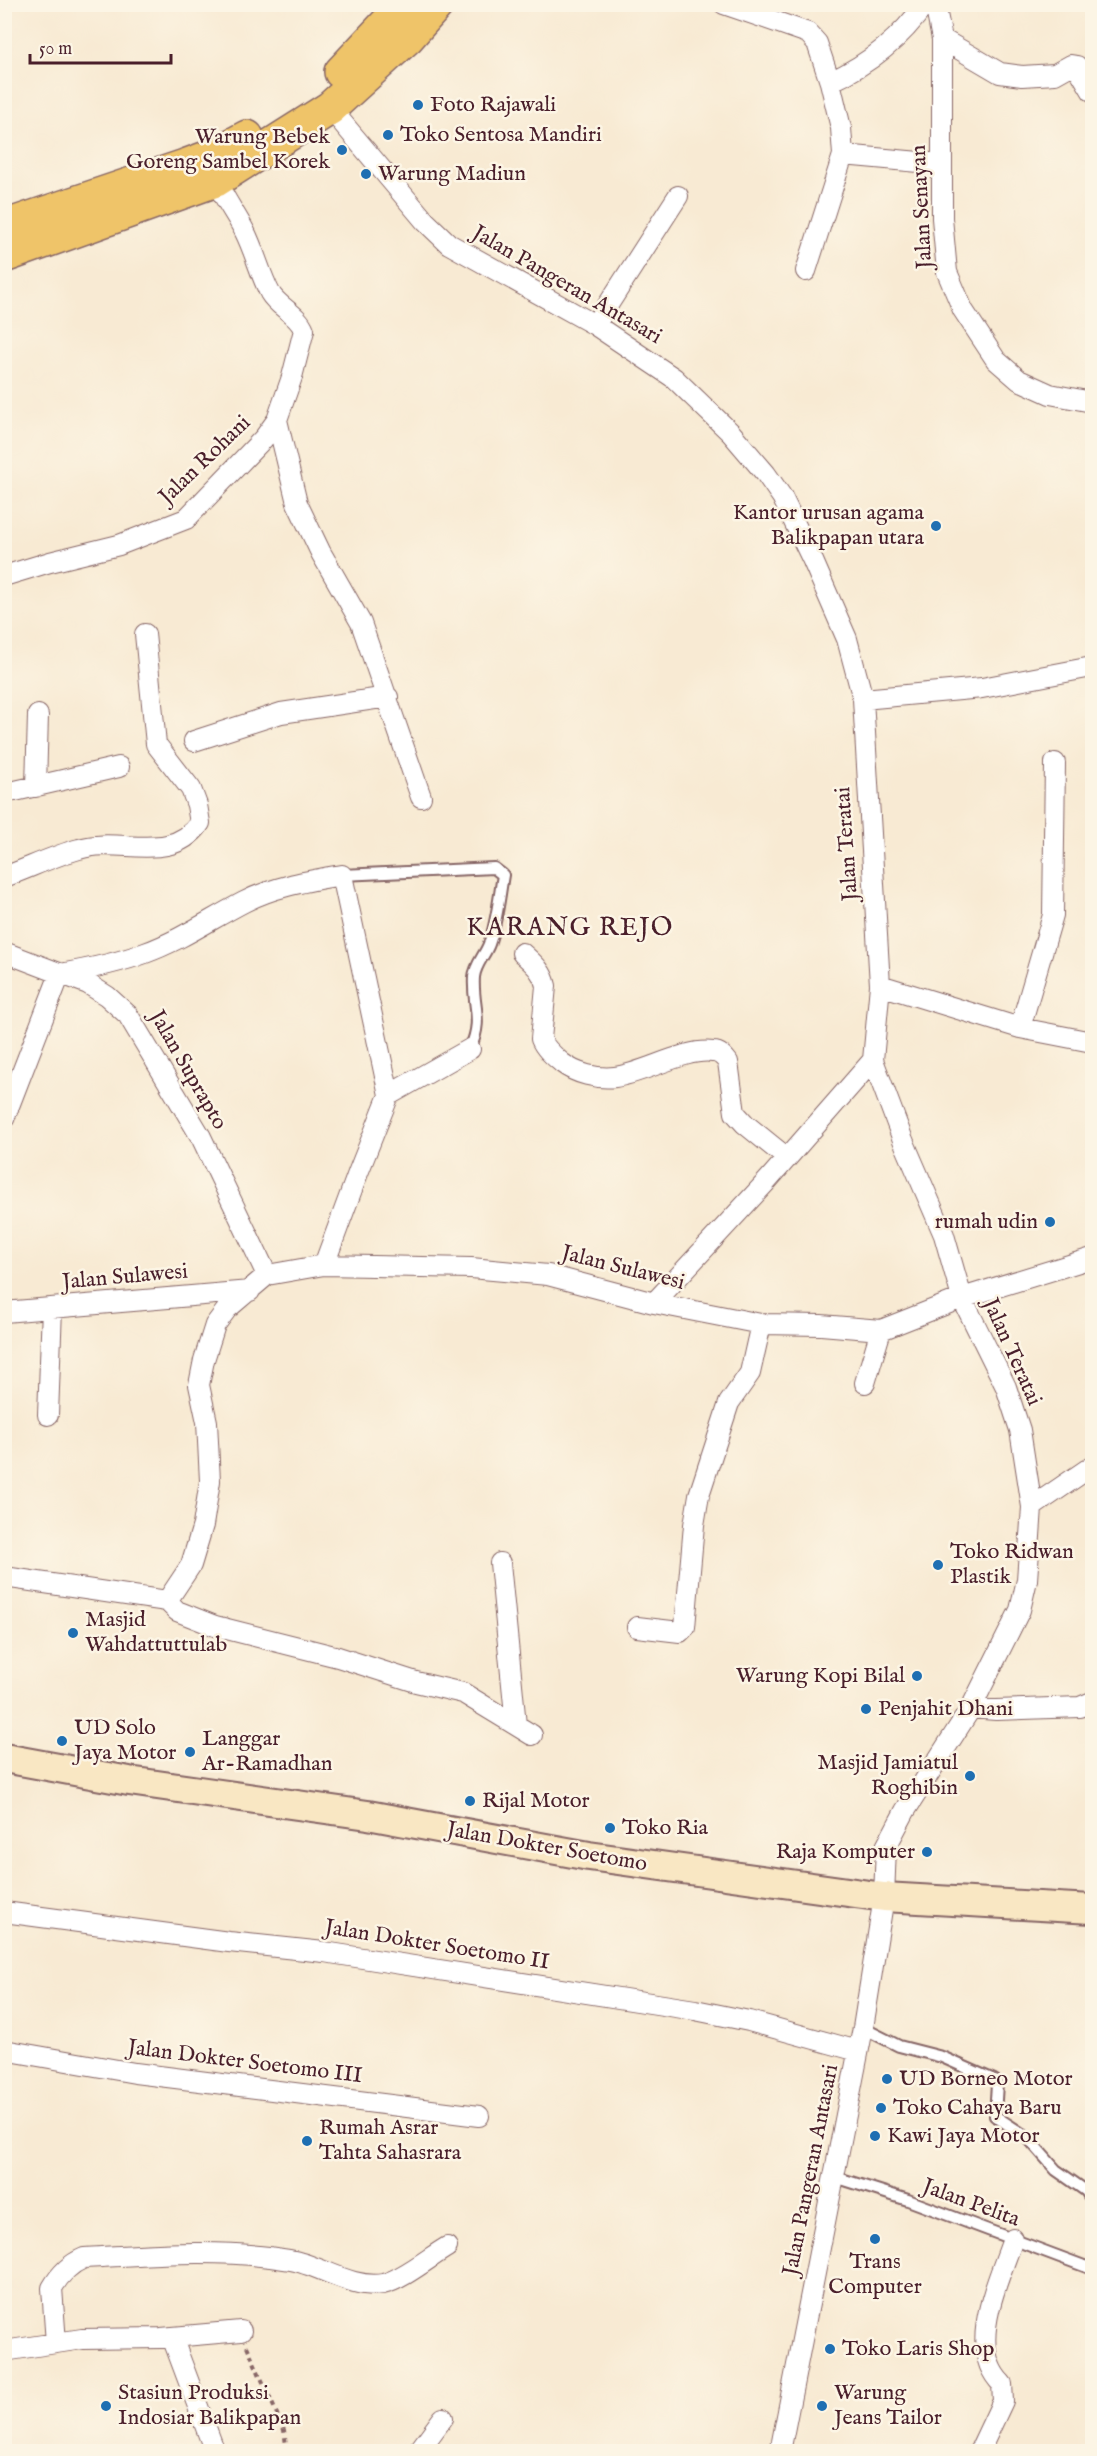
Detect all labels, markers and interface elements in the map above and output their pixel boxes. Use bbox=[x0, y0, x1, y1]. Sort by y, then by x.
scale bar bbox=[30, 27, 171, 65]
text: 50 m bbox=[39, 38, 72, 61]
place label: Foto Rajawali bbox=[430, 91, 556, 119]
marker: Foto Rajawali bbox=[411, 98, 425, 112]
place label: Toko Sentosa Mandiri bbox=[400, 121, 602, 149]
place label: Warung Bebek Goreng Sambel Korek bbox=[126, 123, 330, 176]
marker: Toko Sentosa Mandiri bbox=[381, 128, 395, 142]
marker: Warung Bebek Goreng Sambel Korek bbox=[335, 143, 349, 157]
street label: Jalan Senayan bbox=[905, 144, 939, 273]
place label: Warung Madiun bbox=[378, 160, 526, 188]
marker: Warung Madiun bbox=[359, 167, 373, 181]
street label: Jalan Pangeran Antasari bbox=[464, 218, 667, 351]
street label: Jalan Rohani bbox=[151, 409, 257, 513]
place label: Kantor urusan agama Balikpapan utara bbox=[733, 499, 924, 552]
marker: Kantor urusan agama Balikpapan utara bbox=[929, 519, 943, 533]
street label: Jalan Teratai bbox=[829, 786, 865, 905]
district label: KARANG REJO bbox=[466, 911, 674, 944]
street label: Jalan Suprapto bbox=[141, 1003, 234, 1135]
place label: rumah udin bbox=[935, 1208, 1038, 1236]
marker: rumah udin bbox=[1043, 1215, 1057, 1229]
street label: Jalan Sulawesi bbox=[556, 1238, 688, 1297]
street label: Jalan Sulawesi bbox=[58, 1258, 189, 1297]
street label: Jalan Teratai bbox=[975, 1291, 1048, 1410]
place label: Toko Ridwan Plastik bbox=[950, 1538, 1074, 1591]
marker: Toko Ridwan Plastik bbox=[931, 1558, 945, 1572]
place label: Masjid Wahdattuttulab bbox=[85, 1606, 228, 1659]
marker: Masjid Wahdattuttulab bbox=[66, 1626, 80, 1640]
place label: Warung Kopi Bilal bbox=[736, 1662, 905, 1690]
marker: Warung Kopi Bilal bbox=[910, 1669, 924, 1683]
place label: Penjahit Dhani bbox=[878, 1695, 1013, 1723]
marker: Penjahit Dhani bbox=[859, 1702, 873, 1716]
place label: UD Solo Jaya Motor bbox=[71, 1714, 176, 1767]
place label: Langgar Ar-Ramadhan bbox=[201, 1725, 333, 1778]
marker: UD Solo Jaya Motor bbox=[55, 1734, 69, 1748]
marker: Langgar Ar-Ramadhan bbox=[183, 1745, 197, 1759]
place label: Masjid Jamiatul Roghibin bbox=[817, 1749, 958, 1802]
marker: Masjid Jamiatul Roghibin bbox=[963, 1769, 977, 1783]
place label: Rijal Motor bbox=[482, 1787, 590, 1815]
marker: Rijal Motor bbox=[463, 1794, 477, 1808]
place label: Toko Ria bbox=[622, 1814, 709, 1842]
street label: Jalan Dokter Soetomo bbox=[442, 1815, 650, 1878]
marker: Toko Ria bbox=[603, 1821, 617, 1835]
place label: Raja Komputer bbox=[776, 1838, 915, 1866]
marker: Raja Komputer bbox=[920, 1845, 934, 1859]
street label: Jalan Dokter Soetomo II bbox=[320, 1913, 551, 1977]
street label: Jalan Dokter Soetomo III bbox=[123, 2033, 364, 2090]
street label: Jalan Pangeran Antasari bbox=[776, 2062, 845, 2281]
place label: UD Borneo Motor bbox=[899, 2065, 1073, 2093]
marker: UD Borneo Motor bbox=[880, 2072, 894, 2086]
place label: Toko Cahaya Baru bbox=[893, 2094, 1062, 2122]
marker: Toko Cahaya Baru bbox=[874, 2101, 888, 2115]
place label: Rumah Asrar Tahta Sahasrara bbox=[319, 2114, 462, 2167]
place label: Kawi Jaya Motor bbox=[887, 2122, 1040, 2150]
marker: Kawi Jaya Motor bbox=[868, 2129, 882, 2143]
marker: Rumah Asrar Tahta Sahasrara bbox=[300, 2134, 314, 2148]
street label: Jalan Pelita bbox=[916, 2171, 1024, 2234]
marker: Trans Computer bbox=[868, 2232, 882, 2246]
place label: Trans Computer bbox=[828, 2248, 922, 2301]
place label: Toko Laris Shop bbox=[842, 2335, 994, 2363]
marker: Toko Laris Shop bbox=[823, 2342, 837, 2356]
place label: Stasiun Produksi Indosiar Balikpapan bbox=[118, 2379, 301, 2432]
place label: Warung Jeans Tailor bbox=[831, 2379, 942, 2432]
marker: Stasiun Produksi Indosiar Balikpapan bbox=[99, 2399, 113, 2413]
marker: Warung Jeans Tailor bbox=[815, 2399, 829, 2413]

